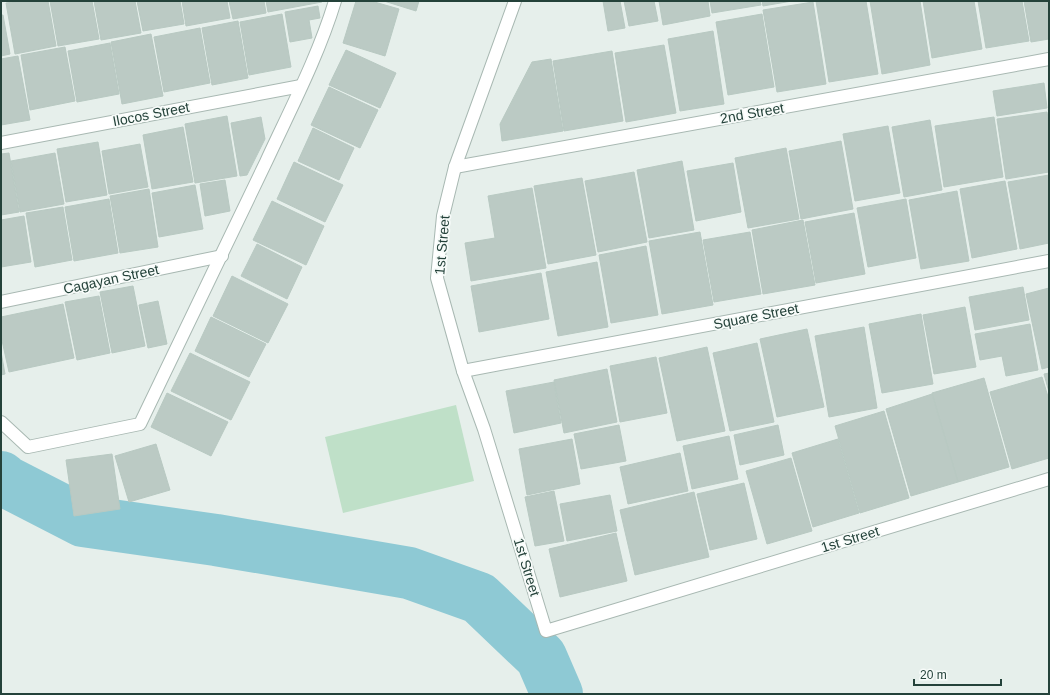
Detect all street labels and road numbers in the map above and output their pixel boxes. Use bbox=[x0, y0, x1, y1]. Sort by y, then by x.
street label: Ilocos Street bbox=[111, 99, 191, 129]
street label: 2nd Street bbox=[719, 99, 785, 126]
street label: 1st Street bbox=[431, 214, 453, 276]
street label: Cagayan Street bbox=[62, 261, 160, 297]
street label: Square Street bbox=[712, 300, 800, 332]
street label: 1st Street bbox=[819, 523, 881, 555]
street label: 1st Street bbox=[511, 536, 543, 598]

